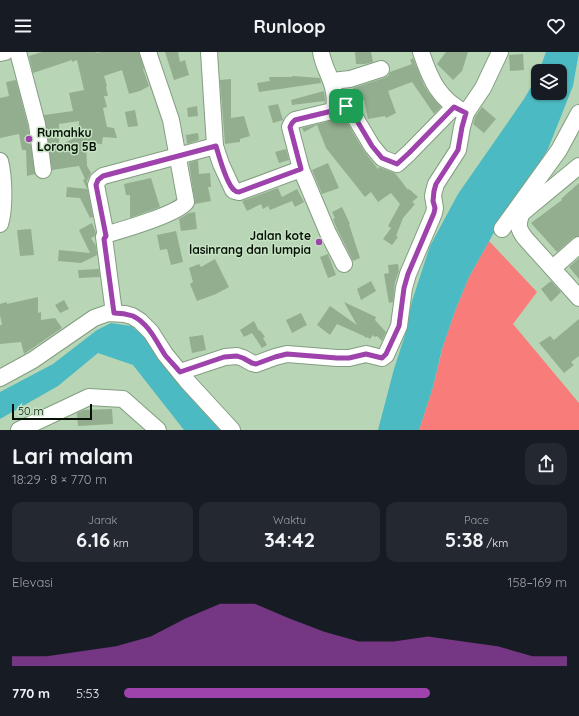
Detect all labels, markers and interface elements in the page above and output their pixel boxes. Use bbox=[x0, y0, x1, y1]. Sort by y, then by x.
icon: menu bbox=[12, 15, 34, 37]
text: Runloop bbox=[254, 15, 325, 38]
icon: heart bbox=[545, 15, 567, 37]
map controls bbox=[531, 64, 567, 100]
button: layers bbox=[531, 64, 567, 100]
pin bbox=[329, 89, 363, 123]
icon: arrive bbox=[335, 95, 357, 117]
place label: Rumahku Lorong 5B bbox=[37, 125, 97, 154]
marker: Rumahku Lorong 5B bbox=[24, 134, 34, 144]
place label: Jalan kote lasinrang dan lumpia bbox=[189, 228, 311, 257]
marker: Jalan kote lasinrang dan lumpia bbox=[314, 237, 324, 247]
scale bar bbox=[12, 402, 92, 421]
text: 50 m bbox=[18, 404, 44, 418]
text: Lari malam bbox=[12, 442, 133, 470]
button: share bbox=[525, 443, 567, 485]
text: 18:29 · 8 × 770 m bbox=[12, 471, 107, 487]
text: Jarak bbox=[88, 513, 117, 527]
text: Waktu bbox=[273, 513, 306, 527]
text: Pace bbox=[464, 513, 489, 527]
text: 6.16 bbox=[76, 527, 110, 552]
text: 34:42 bbox=[264, 527, 315, 552]
text: 5:38 bbox=[445, 527, 484, 552]
text: km bbox=[110, 536, 129, 550]
text: /km bbox=[484, 536, 508, 550]
text: Elevasi bbox=[12, 574, 53, 590]
text: 158–169 m bbox=[508, 574, 567, 590]
text: 770 m bbox=[12, 685, 50, 701]
text: 5:53 bbox=[76, 685, 99, 701]

